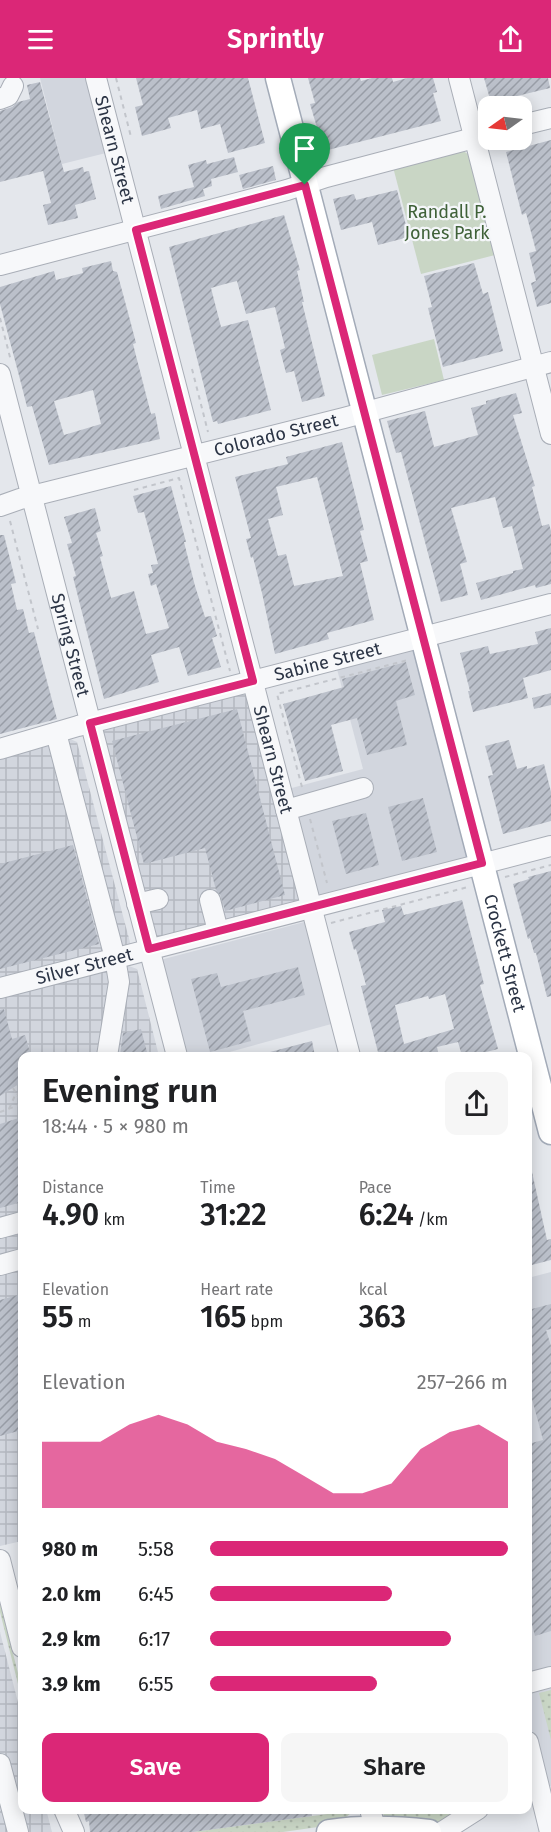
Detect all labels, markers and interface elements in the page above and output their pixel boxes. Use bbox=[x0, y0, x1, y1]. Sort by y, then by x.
icon: menu bbox=[24, 23, 57, 56]
text: Sprintly bbox=[227, 23, 324, 55]
icon: share bbox=[494, 23, 527, 56]
street label: Shearn Street bbox=[90, 93, 139, 207]
north arrow bbox=[478, 96, 532, 150]
map controls bbox=[478, 96, 532, 150]
pin bbox=[279, 123, 330, 185]
icon: arrive bbox=[288, 132, 321, 165]
park label: Randall P. Jones Park bbox=[405, 201, 490, 244]
street label: Colorado Street bbox=[212, 409, 341, 461]
street label: Spring Street bbox=[46, 591, 94, 700]
street label: Sabine Street bbox=[272, 637, 384, 686]
street label: Shearn Street bbox=[248, 703, 298, 816]
street label: Crockett Street bbox=[479, 892, 531, 1015]
street label: Silver Street bbox=[33, 943, 136, 989]
text: Evening run bbox=[42, 1071, 218, 1111]
button: share bbox=[445, 1072, 508, 1135]
text: 18:44 · 5 × 980 m bbox=[42, 1114, 189, 1138]
text: Distance bbox=[42, 1178, 104, 1197]
text: Time bbox=[200, 1178, 236, 1197]
text: Pace bbox=[359, 1178, 392, 1197]
text: 4.90 bbox=[42, 1197, 99, 1233]
text: 31:22 bbox=[200, 1197, 267, 1233]
text: 6:24 bbox=[359, 1197, 414, 1233]
text: km bbox=[99, 1210, 125, 1229]
text: /km bbox=[414, 1210, 448, 1229]
text: Elevation bbox=[42, 1280, 109, 1299]
text: Heart rate bbox=[200, 1280, 273, 1299]
text: kcal bbox=[359, 1280, 387, 1299]
text: 55 bbox=[42, 1299, 73, 1335]
text: 165 bbox=[200, 1299, 246, 1335]
text: 363 bbox=[359, 1299, 406, 1335]
text: m bbox=[73, 1312, 91, 1331]
text: bpm bbox=[246, 1312, 283, 1331]
text: Elevation bbox=[42, 1370, 126, 1394]
text: 257–266 m bbox=[417, 1370, 508, 1394]
text: 980 m bbox=[42, 1537, 98, 1561]
text: 5:58 bbox=[138, 1537, 174, 1561]
text: 2.0 km bbox=[42, 1582, 101, 1606]
text: 6:45 bbox=[138, 1582, 174, 1606]
text: 2.9 km bbox=[42, 1627, 101, 1651]
text: 6:17 bbox=[138, 1627, 170, 1651]
text: 3.9 km bbox=[42, 1672, 101, 1696]
text: 6:55 bbox=[138, 1672, 173, 1696]
button: Save bbox=[42, 1733, 269, 1802]
button: Share bbox=[281, 1733, 508, 1802]

